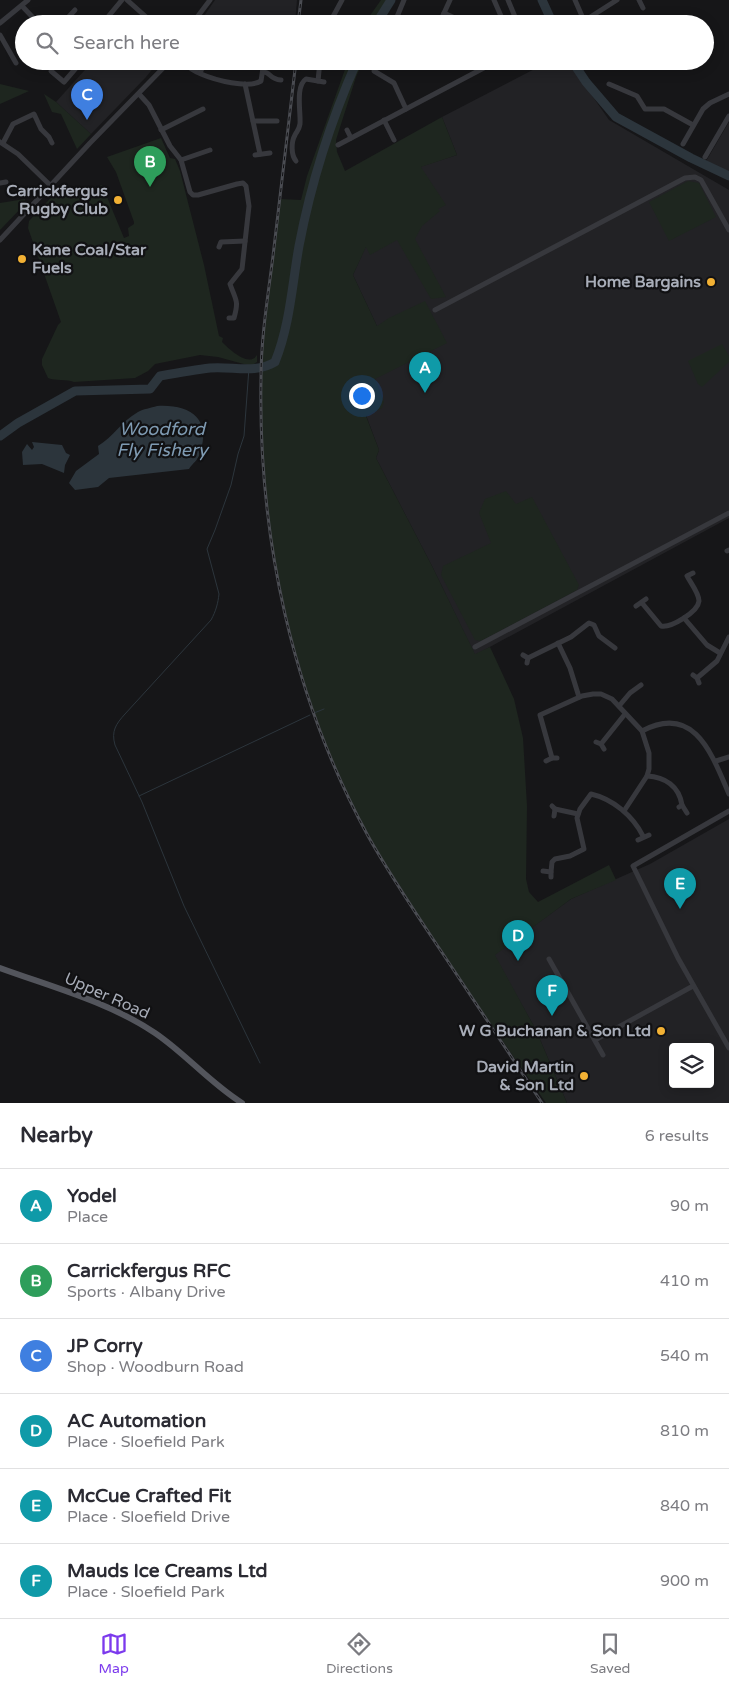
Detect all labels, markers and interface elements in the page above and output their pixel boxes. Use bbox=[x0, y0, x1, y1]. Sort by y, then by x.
search box bbox=[15, 15, 714, 70]
icon: search bbox=[33, 29, 61, 57]
text: Search here bbox=[73, 32, 180, 54]
pin: C bbox=[71, 79, 103, 120]
pin: B bbox=[134, 146, 166, 187]
place label: Carrickfergus Rugby Club bbox=[6, 181, 108, 219]
marker: Carrickfergus Rugby Club bbox=[112, 194, 124, 206]
place label: Kane Coal/Star Fuels bbox=[32, 240, 147, 278]
marker: Kane Coal/Star Fuels bbox=[16, 253, 28, 265]
place label: Home Bargains bbox=[585, 272, 701, 292]
marker: Home Bargains bbox=[705, 276, 717, 288]
pin: A bbox=[409, 352, 441, 393]
your location bbox=[349, 383, 375, 409]
water label: Woodford Fly Fishery bbox=[116, 418, 210, 461]
pin: E bbox=[664, 868, 696, 909]
pin: D bbox=[502, 920, 534, 961]
street label: Upper Road bbox=[61, 968, 153, 1024]
pin: F bbox=[536, 975, 568, 1016]
place label: W G Buchanan & Son Ltd bbox=[459, 1021, 651, 1041]
marker: W G Buchanan & Son Ltd bbox=[655, 1025, 667, 1037]
map controls bbox=[669, 1043, 714, 1088]
button: layers bbox=[669, 1043, 714, 1088]
place label: David Martin & Son Ltd bbox=[476, 1057, 574, 1095]
marker: David Martin & Son Ltd bbox=[578, 1070, 590, 1082]
text: Nearby bbox=[20, 1123, 93, 1148]
text: 6 results bbox=[645, 1126, 709, 1146]
text: Yodel bbox=[67, 1185, 117, 1207]
text: A bbox=[30, 1196, 42, 1216]
text: 90 m bbox=[670, 1196, 709, 1216]
text: Place bbox=[67, 1207, 108, 1227]
text: Carrickfergus RFC bbox=[67, 1260, 231, 1282]
text: B bbox=[30, 1271, 42, 1291]
text: 410 m bbox=[660, 1271, 709, 1291]
text: Sports · Albany Drive bbox=[67, 1282, 226, 1302]
text: JP Corry bbox=[67, 1335, 143, 1357]
text: C bbox=[30, 1346, 42, 1366]
text: 540 m bbox=[660, 1346, 709, 1366]
text: Shop · Woodburn Road bbox=[67, 1357, 244, 1377]
text: AC Automation bbox=[67, 1410, 206, 1432]
text: D bbox=[30, 1421, 42, 1441]
text: 810 m bbox=[660, 1421, 709, 1441]
text: Place · Sloefield Park bbox=[67, 1432, 225, 1452]
text: McCue Crafted Fit bbox=[67, 1485, 231, 1507]
text: E bbox=[31, 1496, 41, 1516]
text: 840 m bbox=[660, 1496, 709, 1516]
text: Place · Sloefield Drive bbox=[67, 1507, 230, 1527]
text: Mauds Ice Creams Ltd bbox=[67, 1560, 268, 1582]
text: F bbox=[31, 1571, 41, 1591]
text: 900 m bbox=[660, 1571, 709, 1591]
text: Place · Sloefield Park bbox=[67, 1582, 225, 1602]
tab: Map bbox=[99, 1630, 129, 1677]
tab: Directions bbox=[326, 1630, 393, 1677]
tab: Saved bbox=[590, 1630, 630, 1677]

